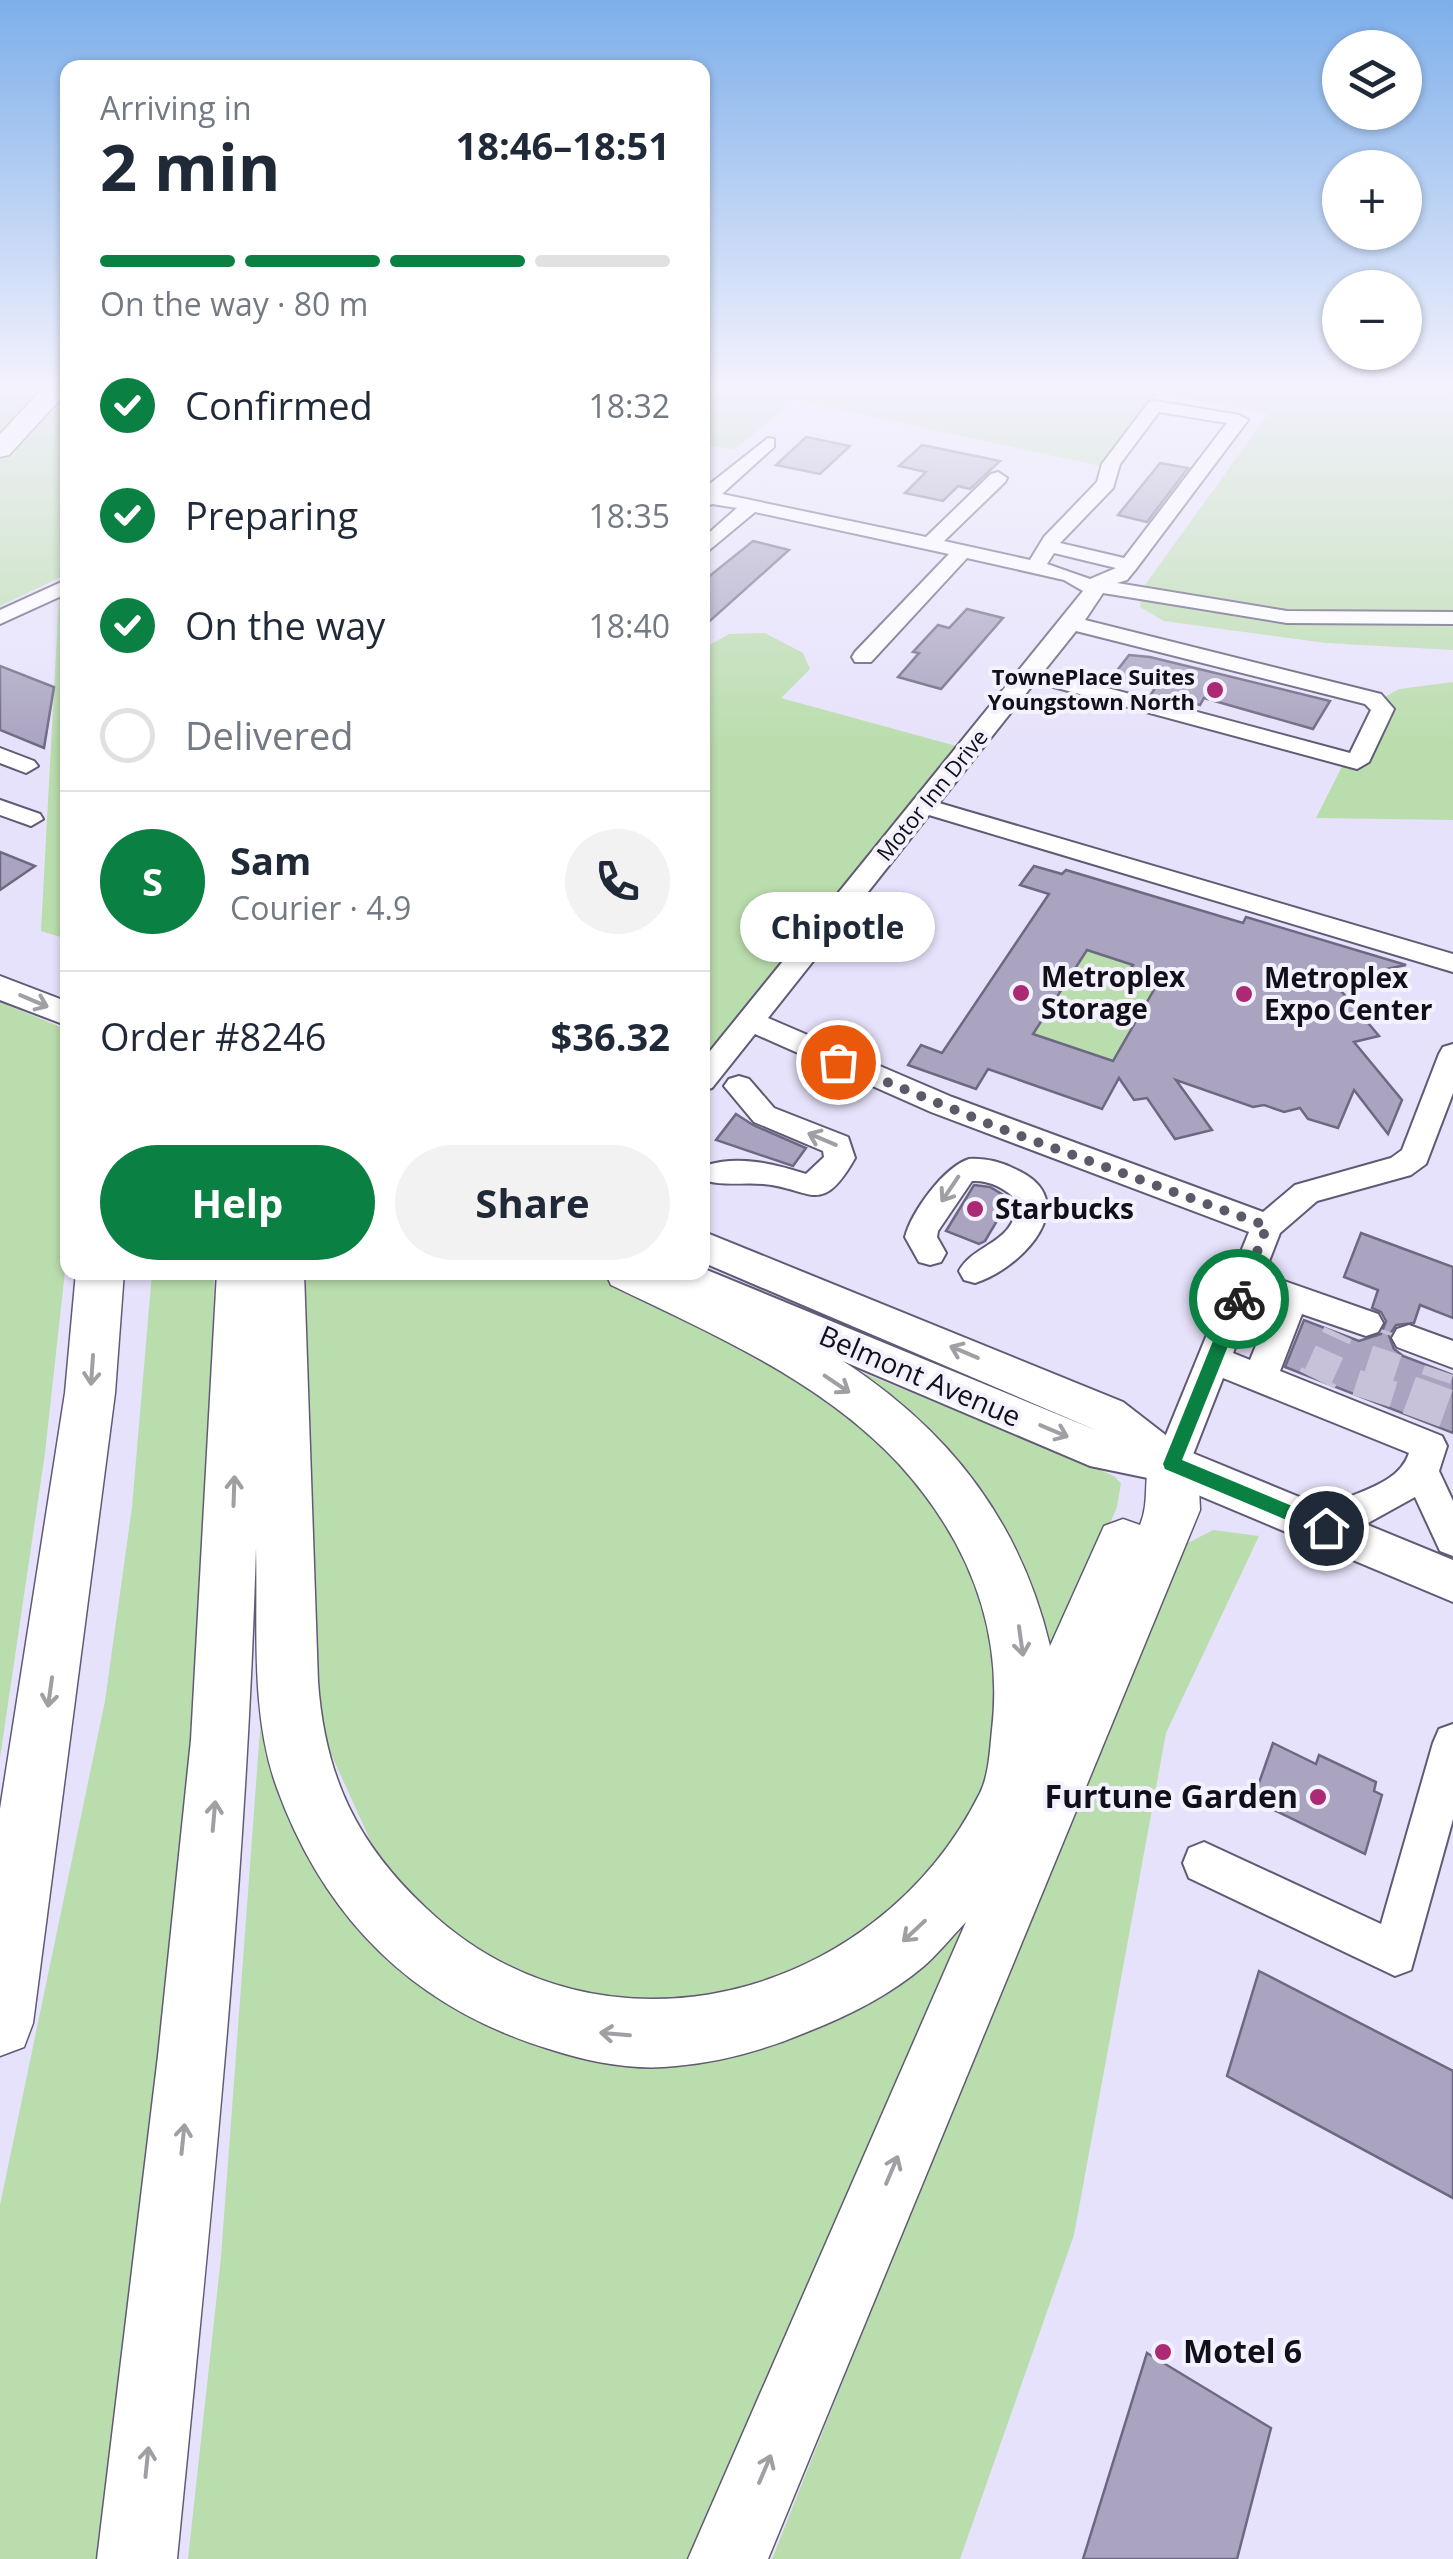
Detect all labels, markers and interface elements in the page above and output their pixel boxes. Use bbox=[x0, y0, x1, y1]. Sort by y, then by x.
map controls bbox=[1322, 30, 1422, 370]
button: layers bbox=[1322, 30, 1422, 130]
text: Arriving in bbox=[100, 86, 252, 129]
text: 18:46–18:51 bbox=[456, 119, 670, 171]
text: 2 min bbox=[100, 122, 280, 210]
button: + bbox=[1322, 150, 1422, 250]
button: − bbox=[1322, 270, 1422, 370]
text: On the way · 80 m bbox=[100, 282, 368, 325]
icon: check bbox=[100, 378, 155, 433]
text: Confirmed bbox=[185, 379, 373, 431]
text: 18:32 bbox=[588, 384, 670, 427]
icon: check bbox=[100, 488, 155, 543]
text: Preparing bbox=[185, 489, 358, 541]
text: 18:35 bbox=[588, 494, 670, 537]
icon: check bbox=[100, 598, 155, 653]
text: On the way bbox=[185, 599, 385, 651]
text: 18:40 bbox=[588, 604, 670, 647]
place label: TownePlace Suites Youngstown North bbox=[988, 661, 1195, 716]
marker: TownePlace Suites Youngstown North bbox=[1204, 679, 1226, 701]
text: Delivered bbox=[185, 709, 354, 761]
street label: Motor Inn Drive bbox=[869, 722, 994, 867]
button: phone bbox=[565, 829, 670, 934]
text: Sam bbox=[230, 834, 311, 886]
text: S bbox=[142, 855, 163, 907]
text: Courier · 4.9 bbox=[230, 886, 411, 929]
callout: Chipotle bbox=[740, 892, 936, 962]
text: Chipotle bbox=[771, 905, 904, 948]
place label: Metroplex Storage bbox=[1041, 957, 1186, 1027]
place label: Metroplex Expo Center bbox=[1264, 958, 1433, 1028]
marker: Metroplex Storage bbox=[1010, 982, 1032, 1004]
marker: Metroplex Expo Center bbox=[1233, 983, 1255, 1005]
one-way arrow bbox=[18, 993, 49, 1011]
text: Order #8246 bbox=[100, 1010, 327, 1062]
text: $36.32 bbox=[551, 1010, 670, 1062]
pin bbox=[796, 1020, 881, 1105]
icon: bag bbox=[811, 1035, 866, 1090]
one-way arrow bbox=[807, 1129, 838, 1147]
button: Help bbox=[100, 1145, 375, 1260]
button: Share bbox=[395, 1145, 670, 1260]
one-way arrow bbox=[940, 1175, 961, 1203]
place label: Starbucks bbox=[995, 1189, 1134, 1227]
marker: Starbucks bbox=[964, 1198, 986, 1220]
courier bbox=[1189, 1249, 1289, 1349]
icon: bike bbox=[1212, 1272, 1267, 1327]
street label: Belmont Avenue bbox=[814, 1315, 1027, 1435]
one-way arrow bbox=[949, 1342, 980, 1360]
one-way arrow bbox=[82, 1353, 101, 1385]
one-way arrow bbox=[822, 1374, 850, 1395]
one-way arrow bbox=[1038, 1423, 1068, 1441]
one-way arrow bbox=[225, 1476, 244, 1508]
pin bbox=[1284, 1486, 1369, 1571]
icon: home bbox=[1299, 1501, 1354, 1556]
one-way arrow bbox=[1012, 1624, 1030, 1656]
one-way arrow bbox=[40, 1675, 58, 1708]
place label: Furtune Garden bbox=[1044, 1774, 1298, 1817]
marker: Furtune Garden bbox=[1307, 1786, 1329, 1808]
one-way arrow bbox=[205, 1800, 224, 1832]
one-way arrow bbox=[902, 1920, 927, 1943]
one-way arrow bbox=[600, 2025, 632, 2044]
one-way arrow bbox=[174, 2123, 193, 2156]
one-way arrow bbox=[884, 2155, 902, 2186]
place label: Motel 6 bbox=[1183, 2329, 1302, 2372]
marker: Motel 6 bbox=[1152, 2341, 1174, 2363]
one-way arrow bbox=[138, 2446, 157, 2479]
one-way arrow bbox=[758, 2454, 776, 2485]

